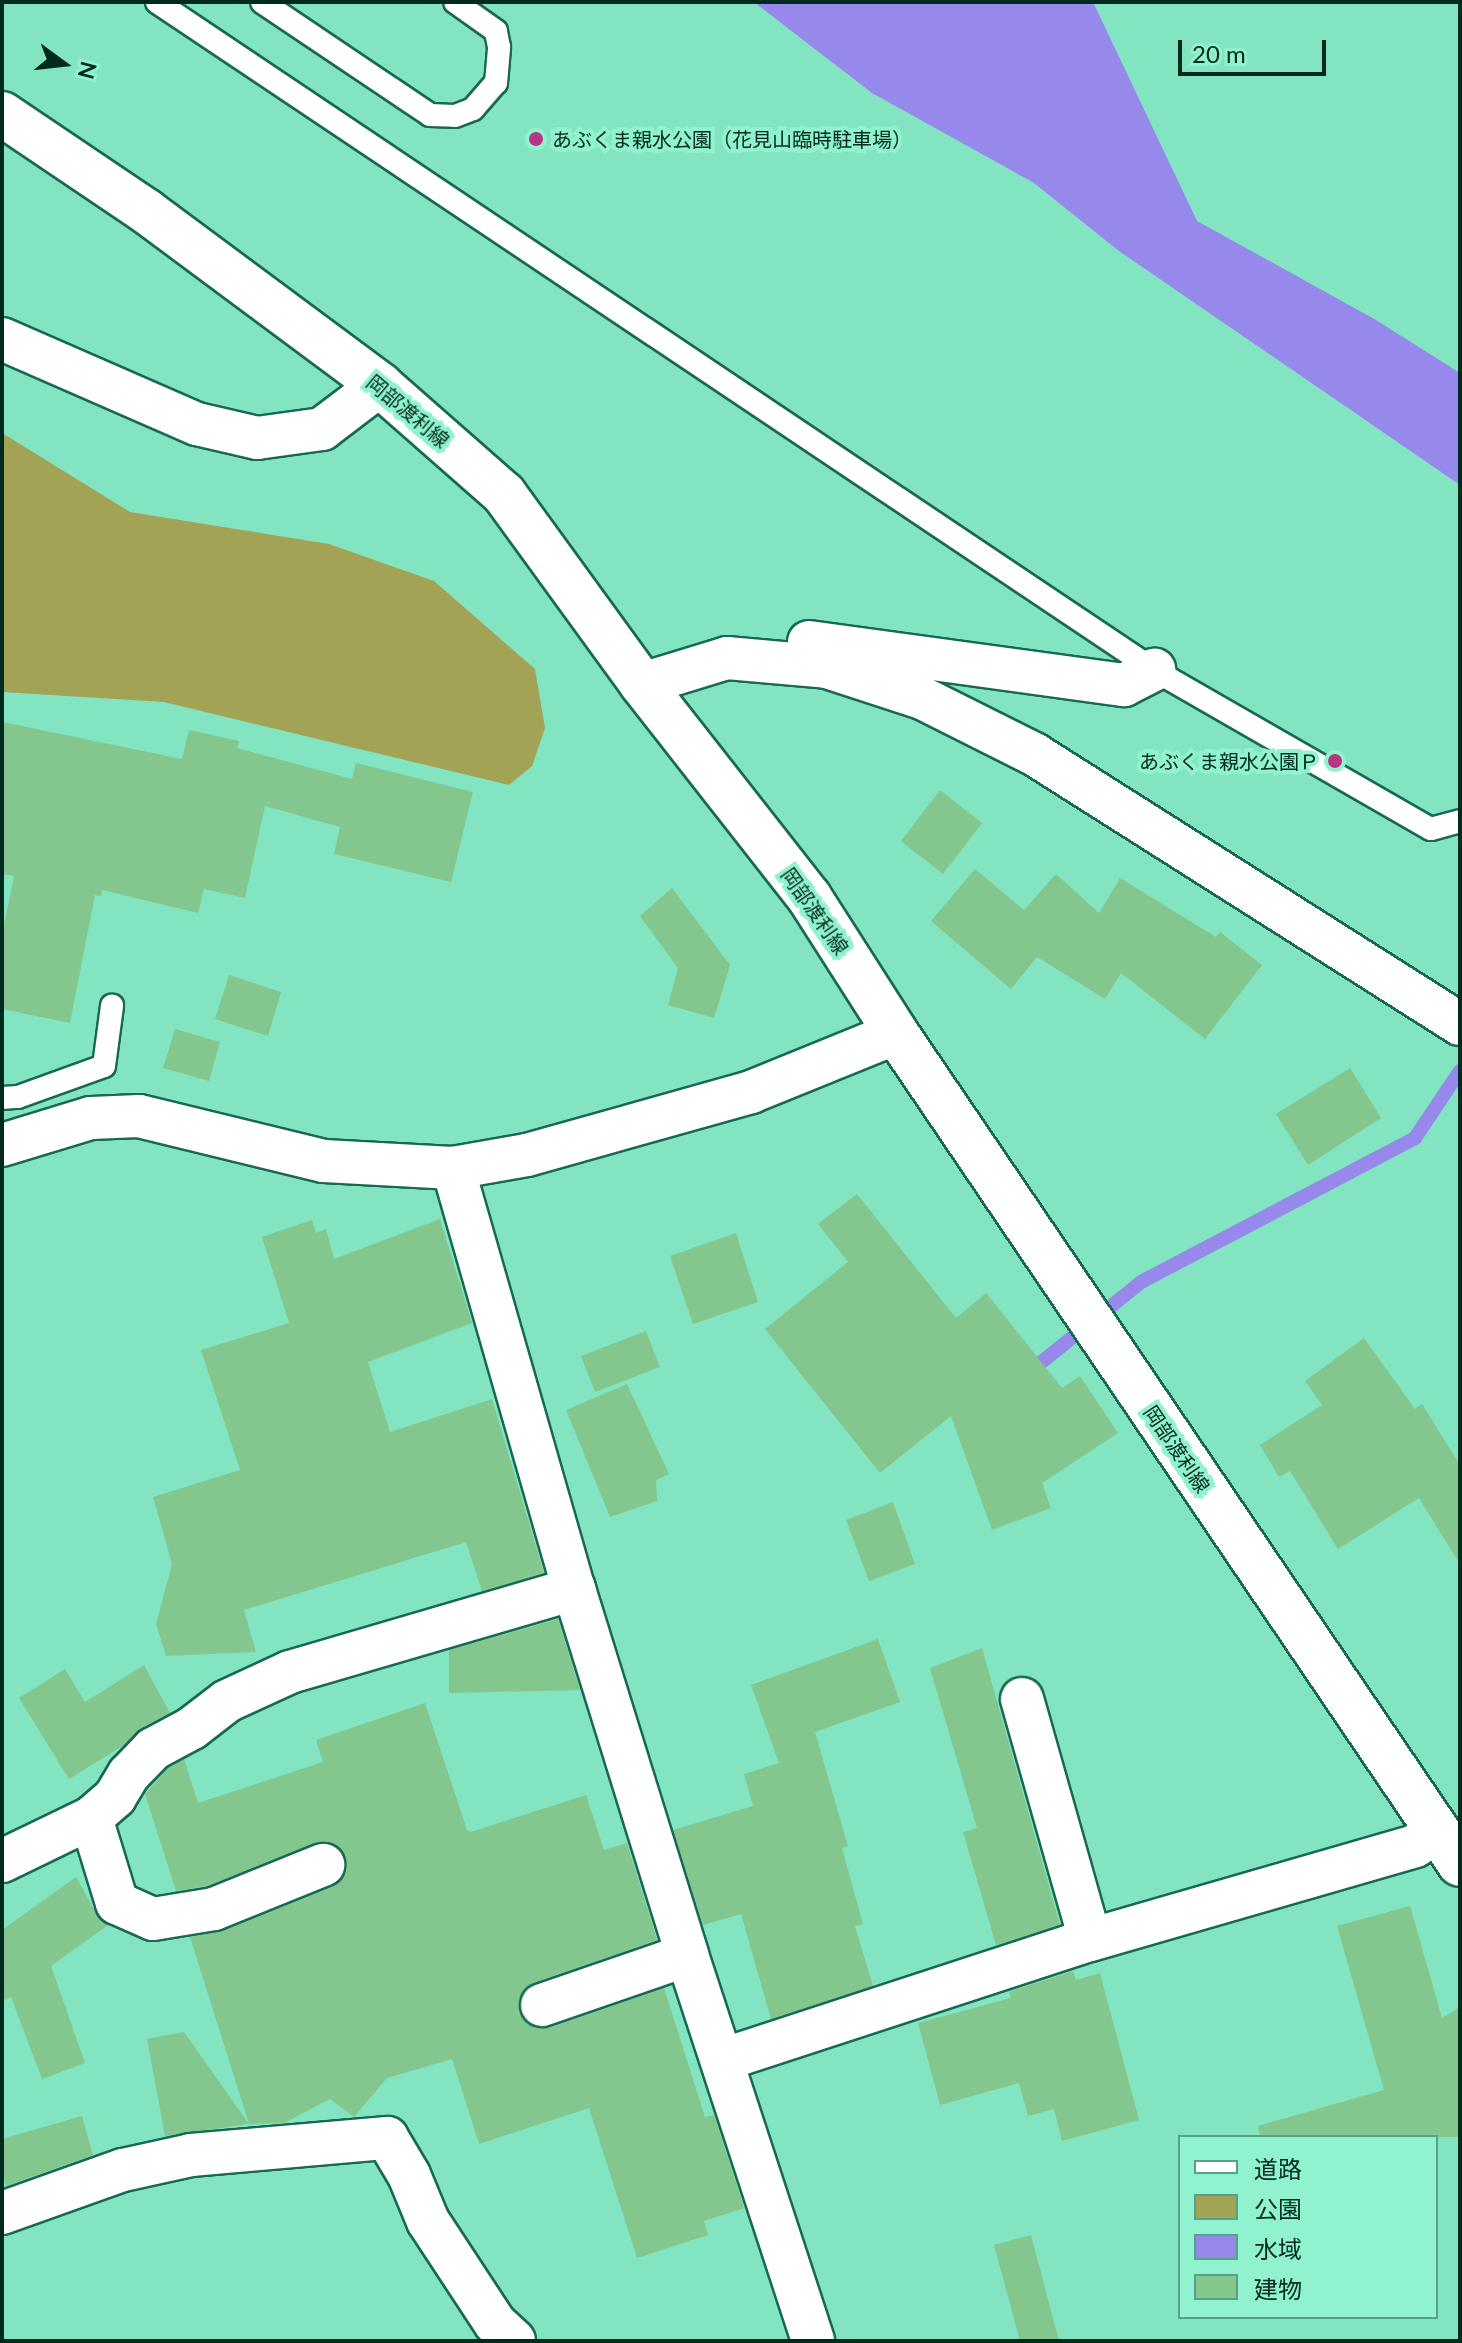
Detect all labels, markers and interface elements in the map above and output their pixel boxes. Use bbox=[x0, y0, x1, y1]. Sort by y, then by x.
north arrow bbox=[24, 24, 104, 104]
scale bar bbox=[1182, 24, 1330, 74]
text: 20 m bbox=[1192, 39, 1246, 68]
text: N bbox=[72, 59, 103, 82]
place label: あぶくま親水公園（花見山臨時駐車場） bbox=[552, 127, 912, 151]
marker: あぶくま親水公園（花見山臨時駐車場） bbox=[527, 130, 545, 148]
street label: 岡部渡利線 bbox=[362, 370, 454, 452]
place label: あぶくま親水公園Ｐ bbox=[1139, 749, 1319, 773]
marker: あぶくま親水公園Ｐ bbox=[1326, 752, 1344, 770]
street label: 岡部渡利線 bbox=[776, 863, 854, 959]
street label: 岡部渡利線 bbox=[1139, 1401, 1215, 1497]
legend bbox=[1178, 2135, 1438, 2319]
text: 道路 bbox=[1254, 2154, 1302, 2183]
text: 公園 bbox=[1254, 2194, 1302, 2223]
text: 水域 bbox=[1254, 2234, 1302, 2263]
text: 建物 bbox=[1254, 2274, 1302, 2303]

